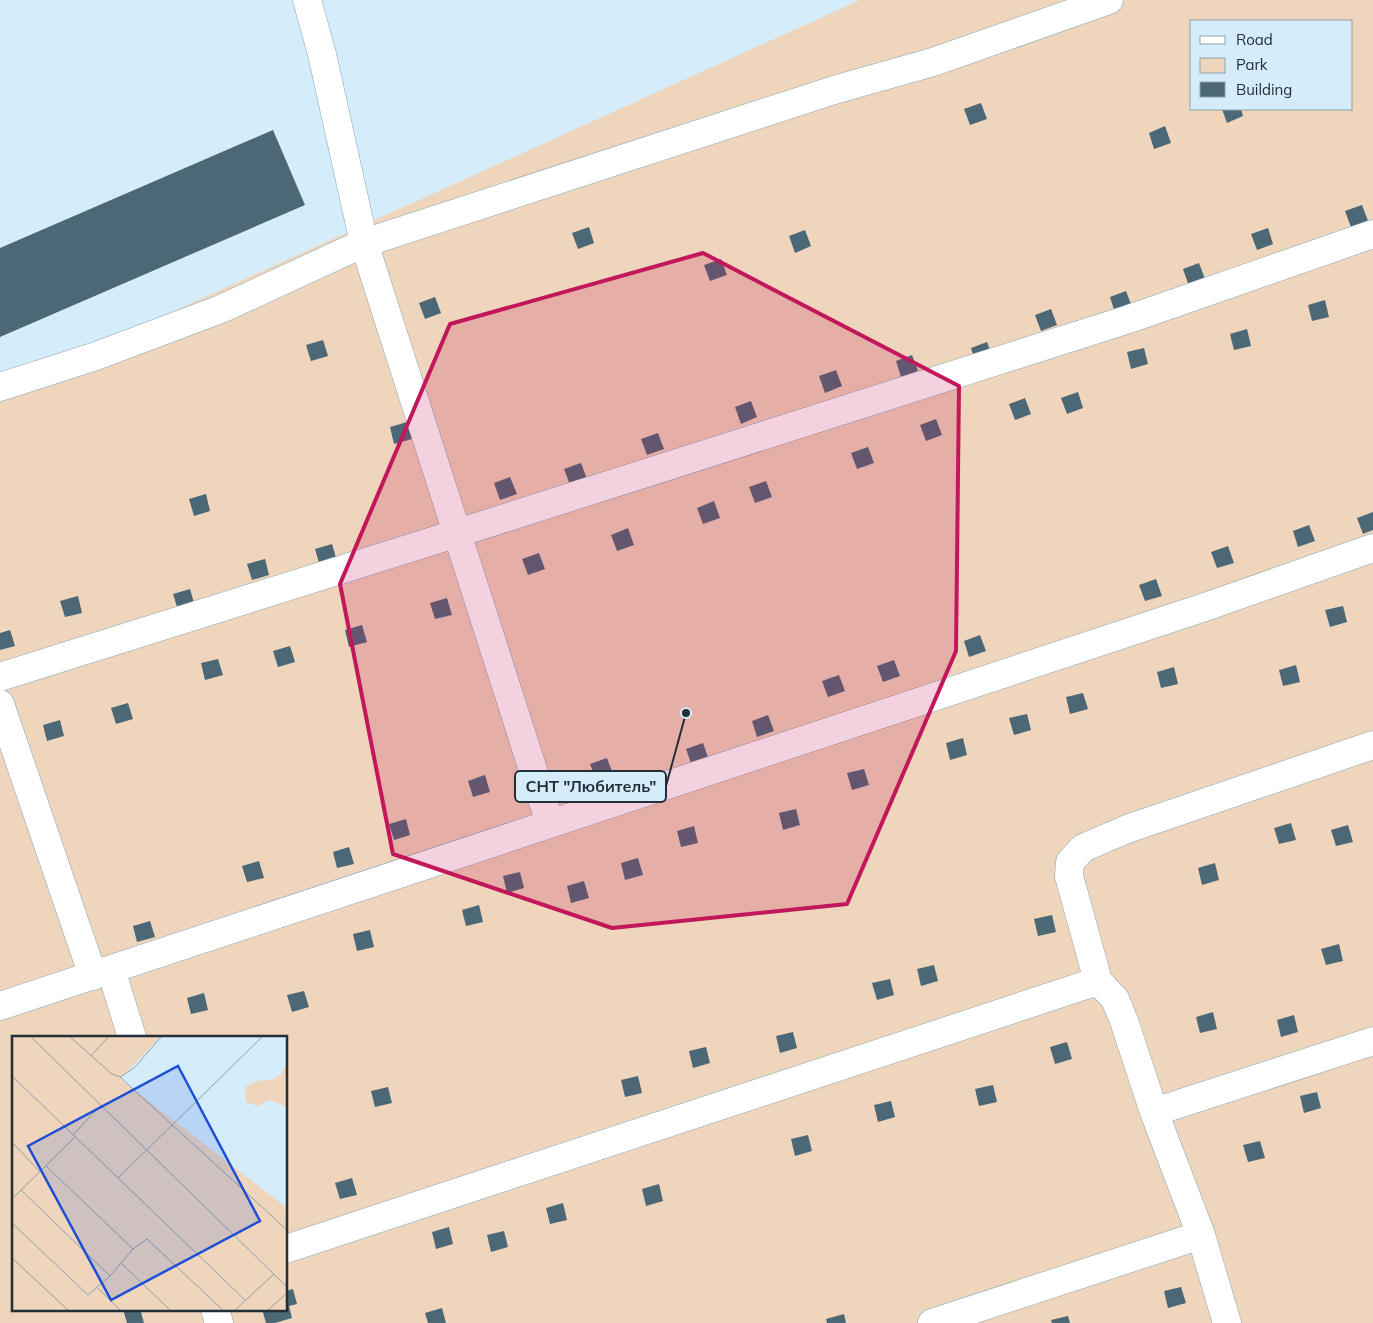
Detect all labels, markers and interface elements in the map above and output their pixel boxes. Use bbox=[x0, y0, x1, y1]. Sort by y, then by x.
legend bbox=[1190, 20, 1353, 110]
text: Road bbox=[1236, 30, 1273, 49]
text: Park bbox=[1236, 55, 1268, 74]
text: Building bbox=[1236, 80, 1292, 99]
callout: СНТ "Любитель" bbox=[515, 771, 666, 802]
text: СНТ "Любитель" bbox=[526, 776, 656, 796]
inset map bbox=[12, 1036, 288, 1310]

